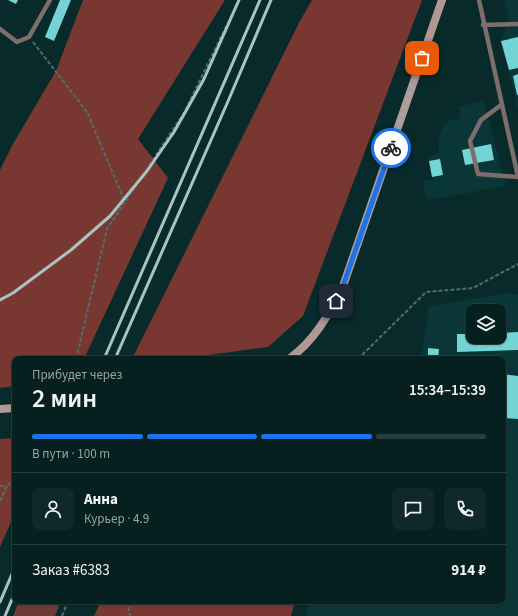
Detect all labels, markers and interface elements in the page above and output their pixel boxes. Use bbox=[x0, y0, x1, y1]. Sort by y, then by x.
pin bbox=[405, 41, 439, 75]
icon: bag bbox=[411, 47, 433, 69]
courier bbox=[371, 128, 411, 168]
icon: bike bbox=[380, 137, 402, 159]
pin bbox=[319, 284, 353, 318]
icon: home bbox=[325, 290, 347, 312]
map controls bbox=[466, 304, 506, 344]
button: layers bbox=[466, 304, 506, 344]
text: Прибудет через bbox=[32, 366, 122, 384]
text: 2 мин bbox=[32, 380, 97, 417]
text: 15:34–15:39 bbox=[409, 380, 486, 401]
text: В пути · 100 m bbox=[32, 445, 110, 463]
button: person bbox=[32, 488, 74, 530]
button: chat bbox=[392, 488, 434, 530]
button: phone bbox=[444, 488, 486, 530]
text: Анна bbox=[84, 489, 118, 510]
text: Курьер · 4.9 bbox=[84, 510, 149, 528]
text: Заказ #6383 bbox=[32, 560, 110, 581]
text: 914 ₽ bbox=[451, 560, 486, 581]

